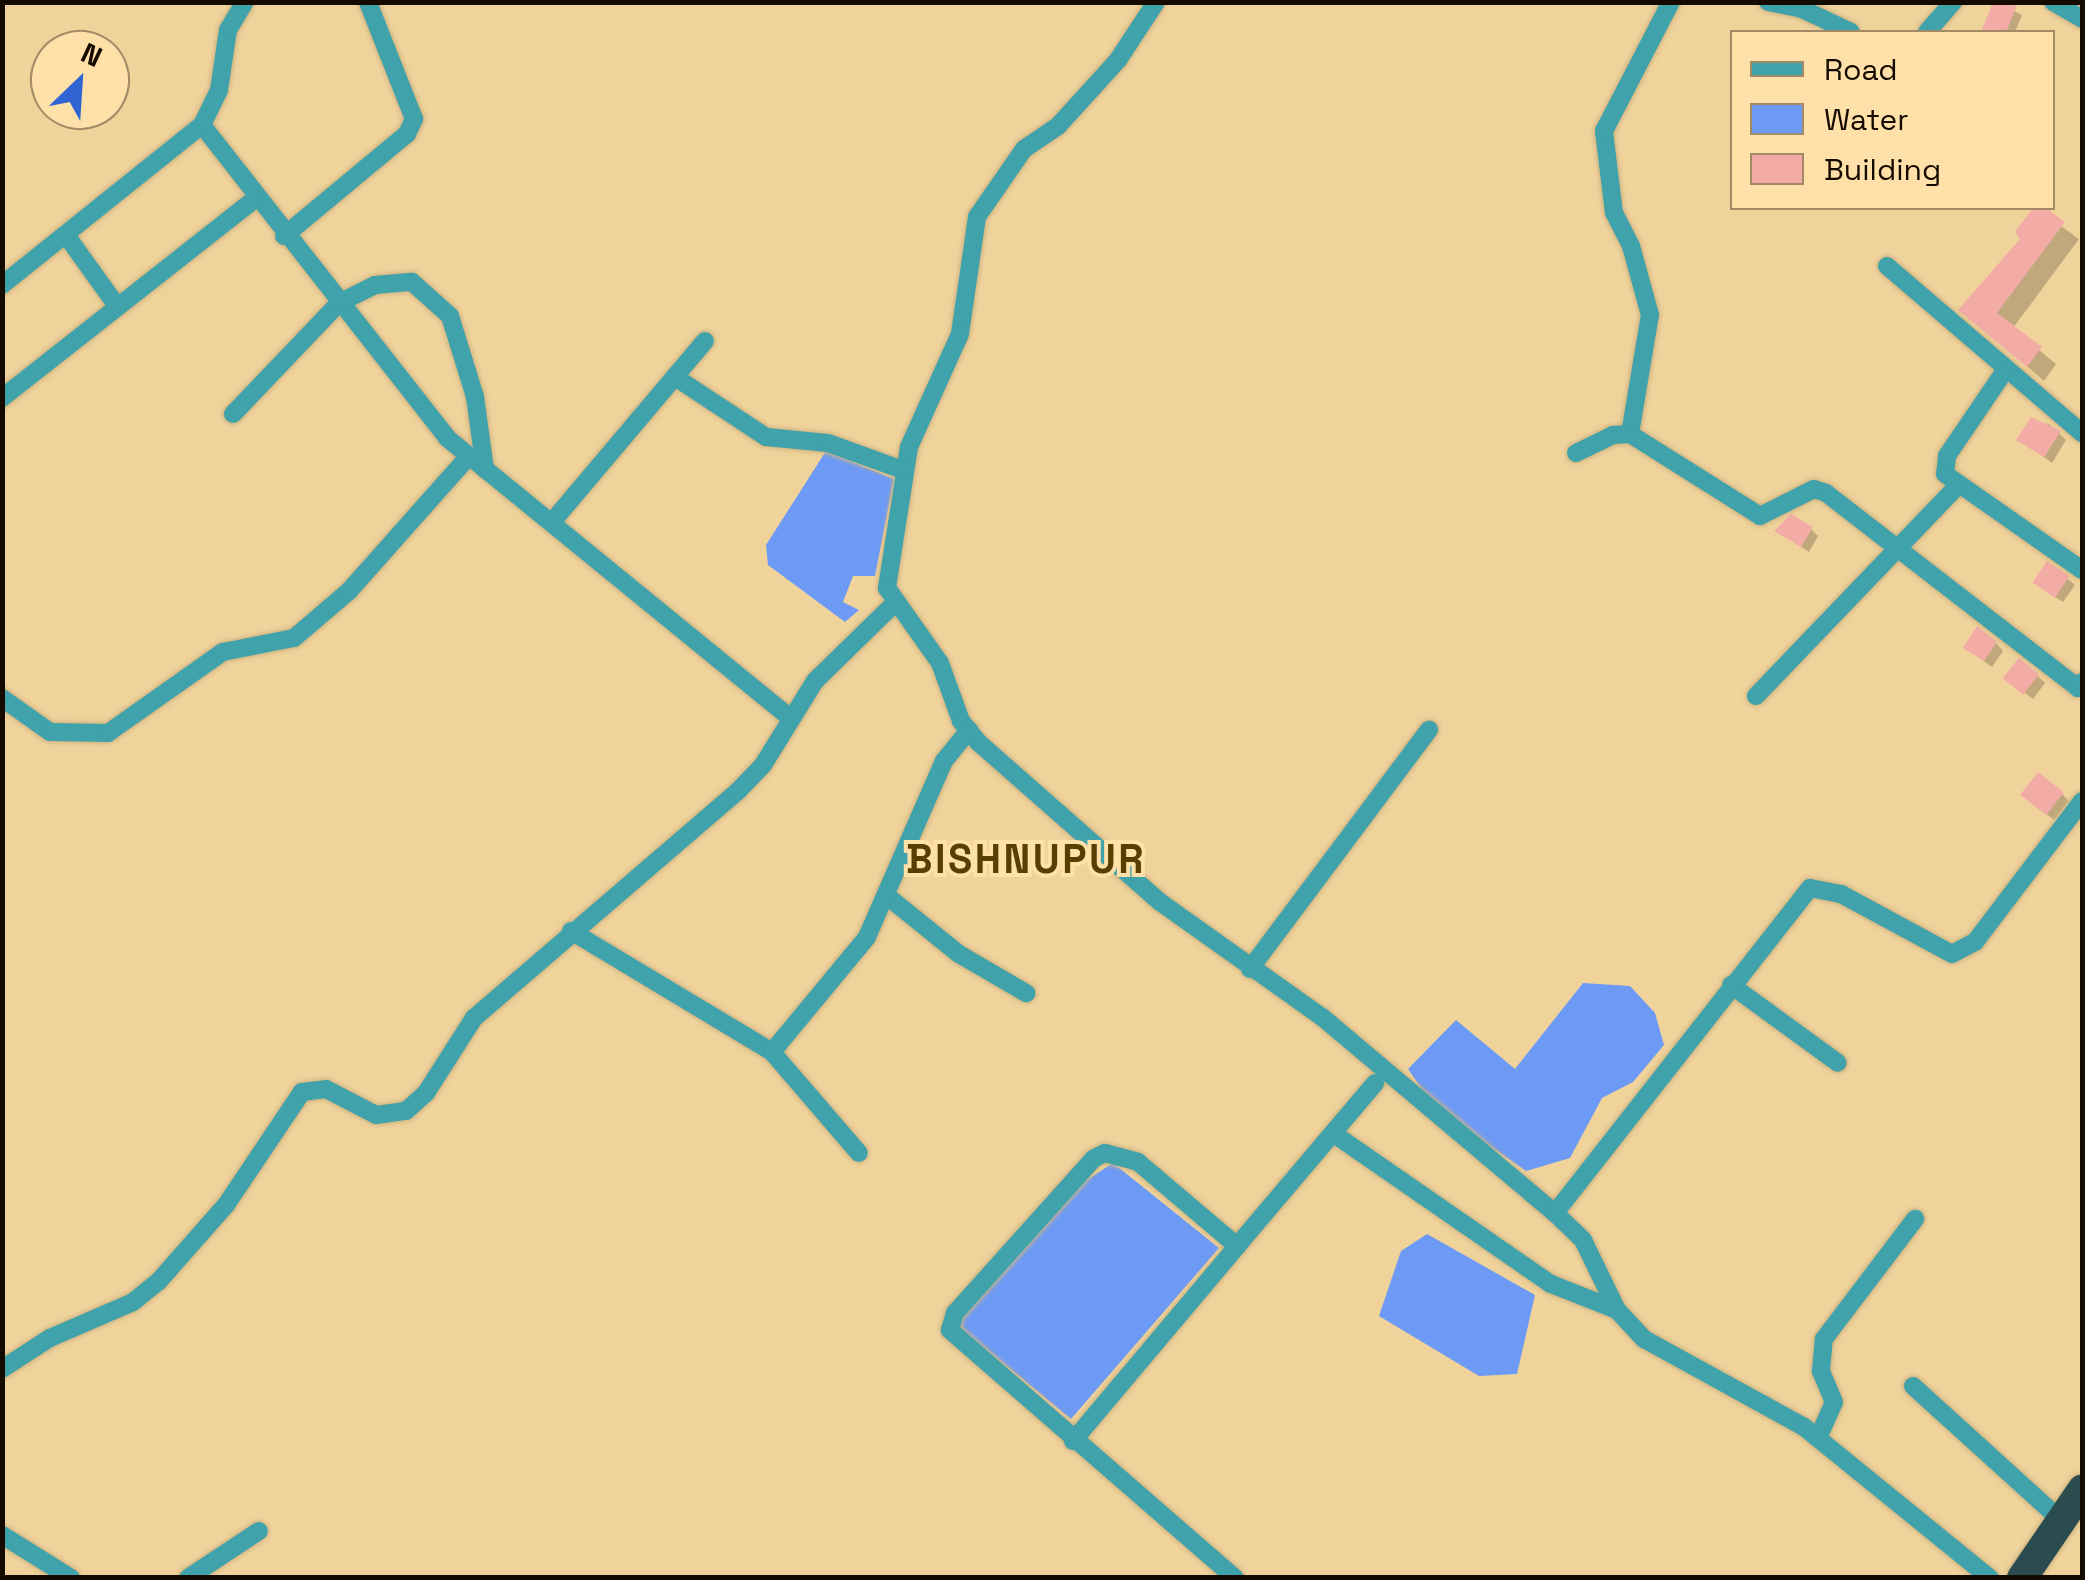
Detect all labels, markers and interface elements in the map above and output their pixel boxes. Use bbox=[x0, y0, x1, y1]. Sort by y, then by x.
north arrow bbox=[30, 30, 130, 130]
legend bbox=[1730, 30, 2055, 210]
text: N bbox=[76, 34, 108, 75]
text: Road bbox=[1824, 50, 1898, 89]
text: Water bbox=[1824, 100, 1909, 139]
text: Building bbox=[1824, 150, 1941, 189]
district label: BISHNUPUR bbox=[906, 836, 1146, 884]

